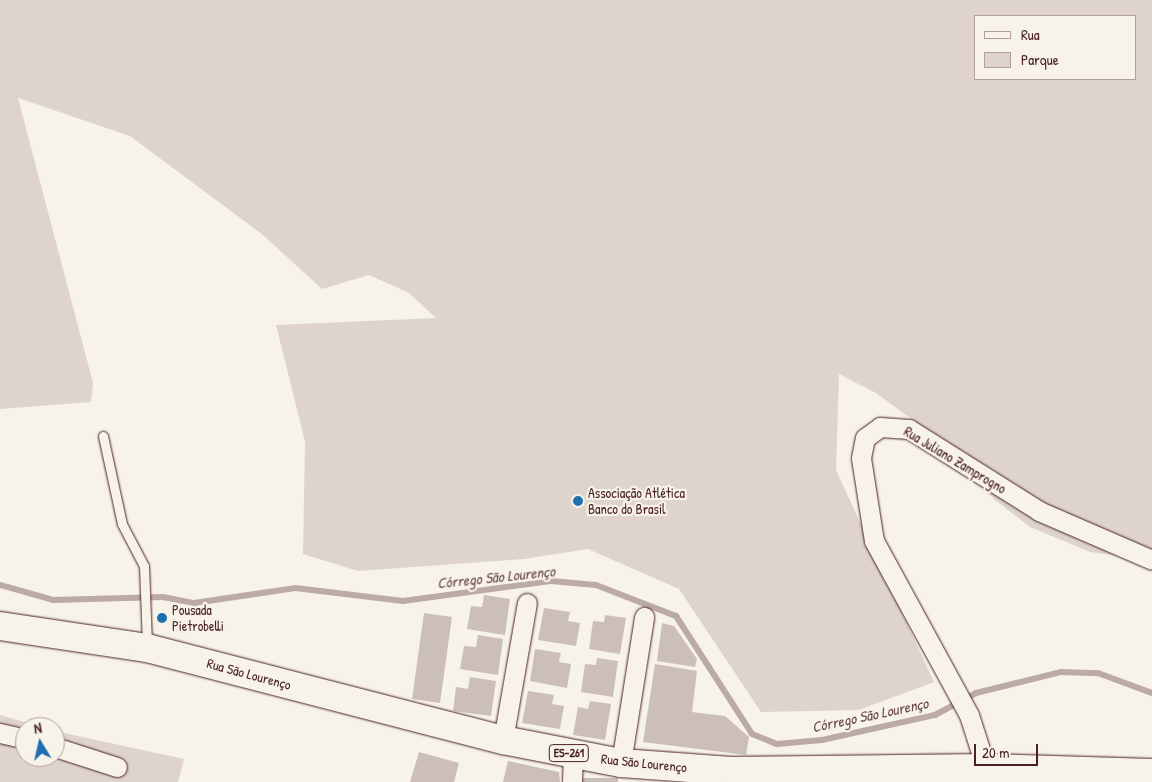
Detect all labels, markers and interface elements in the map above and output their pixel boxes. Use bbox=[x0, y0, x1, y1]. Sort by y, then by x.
legend bbox=[974, 15, 1137, 80]
text: Rua bbox=[1021, 24, 1040, 45]
text: Parque bbox=[1021, 49, 1059, 70]
street label: Rua Juliano Zamprogno bbox=[901, 423, 1009, 497]
place label: Associação Atlética Banco do Brasil bbox=[588, 485, 685, 518]
marker: Associação Atlética Banco do Brasil bbox=[572, 495, 584, 507]
water label: Córrego São Lourenço bbox=[436, 562, 556, 592]
place label: Pousada Pietrobelli bbox=[172, 602, 224, 634]
marker: Pousada Pietrobelli bbox=[156, 612, 168, 624]
street label: Rua São Lourenço bbox=[205, 655, 293, 693]
water label: Córrego São Lourenço bbox=[810, 694, 930, 736]
north arrow bbox=[15, 717, 65, 767]
text: N bbox=[33, 718, 43, 738]
scale bar bbox=[977, 734, 1041, 766]
text: 20 m bbox=[982, 742, 1009, 763]
road number: ES-261 bbox=[548, 744, 590, 762]
street label: Rua São Lourenço bbox=[600, 750, 688, 776]

